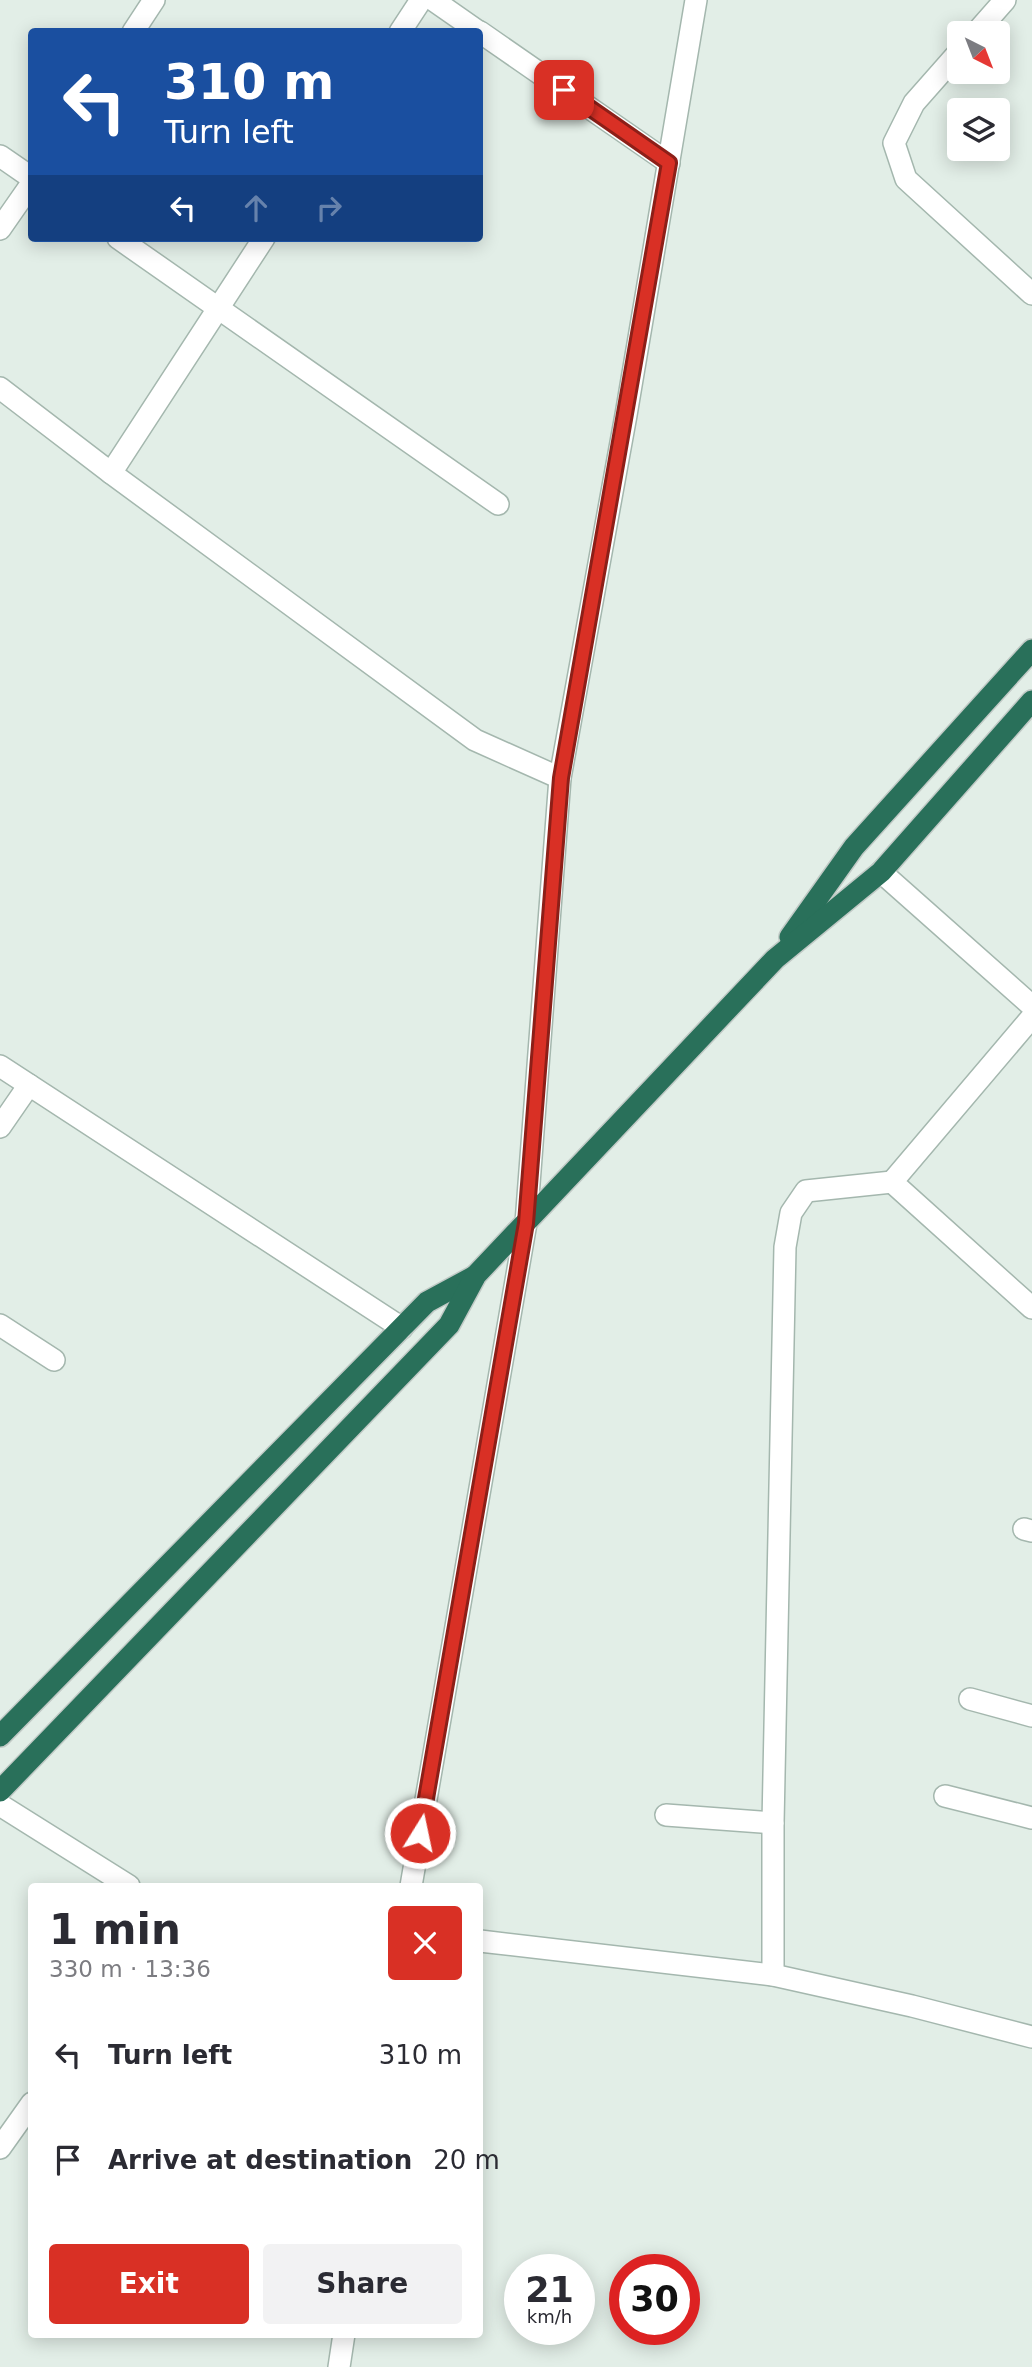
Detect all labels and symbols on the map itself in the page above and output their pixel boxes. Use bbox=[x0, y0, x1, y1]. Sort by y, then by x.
north arrow bbox=[947, 21, 1010, 84]
pin bbox=[534, 60, 594, 120]
position arrow bbox=[383, 1796, 457, 1870]
speed limit sign: 30 bbox=[609, 2254, 700, 2345]

